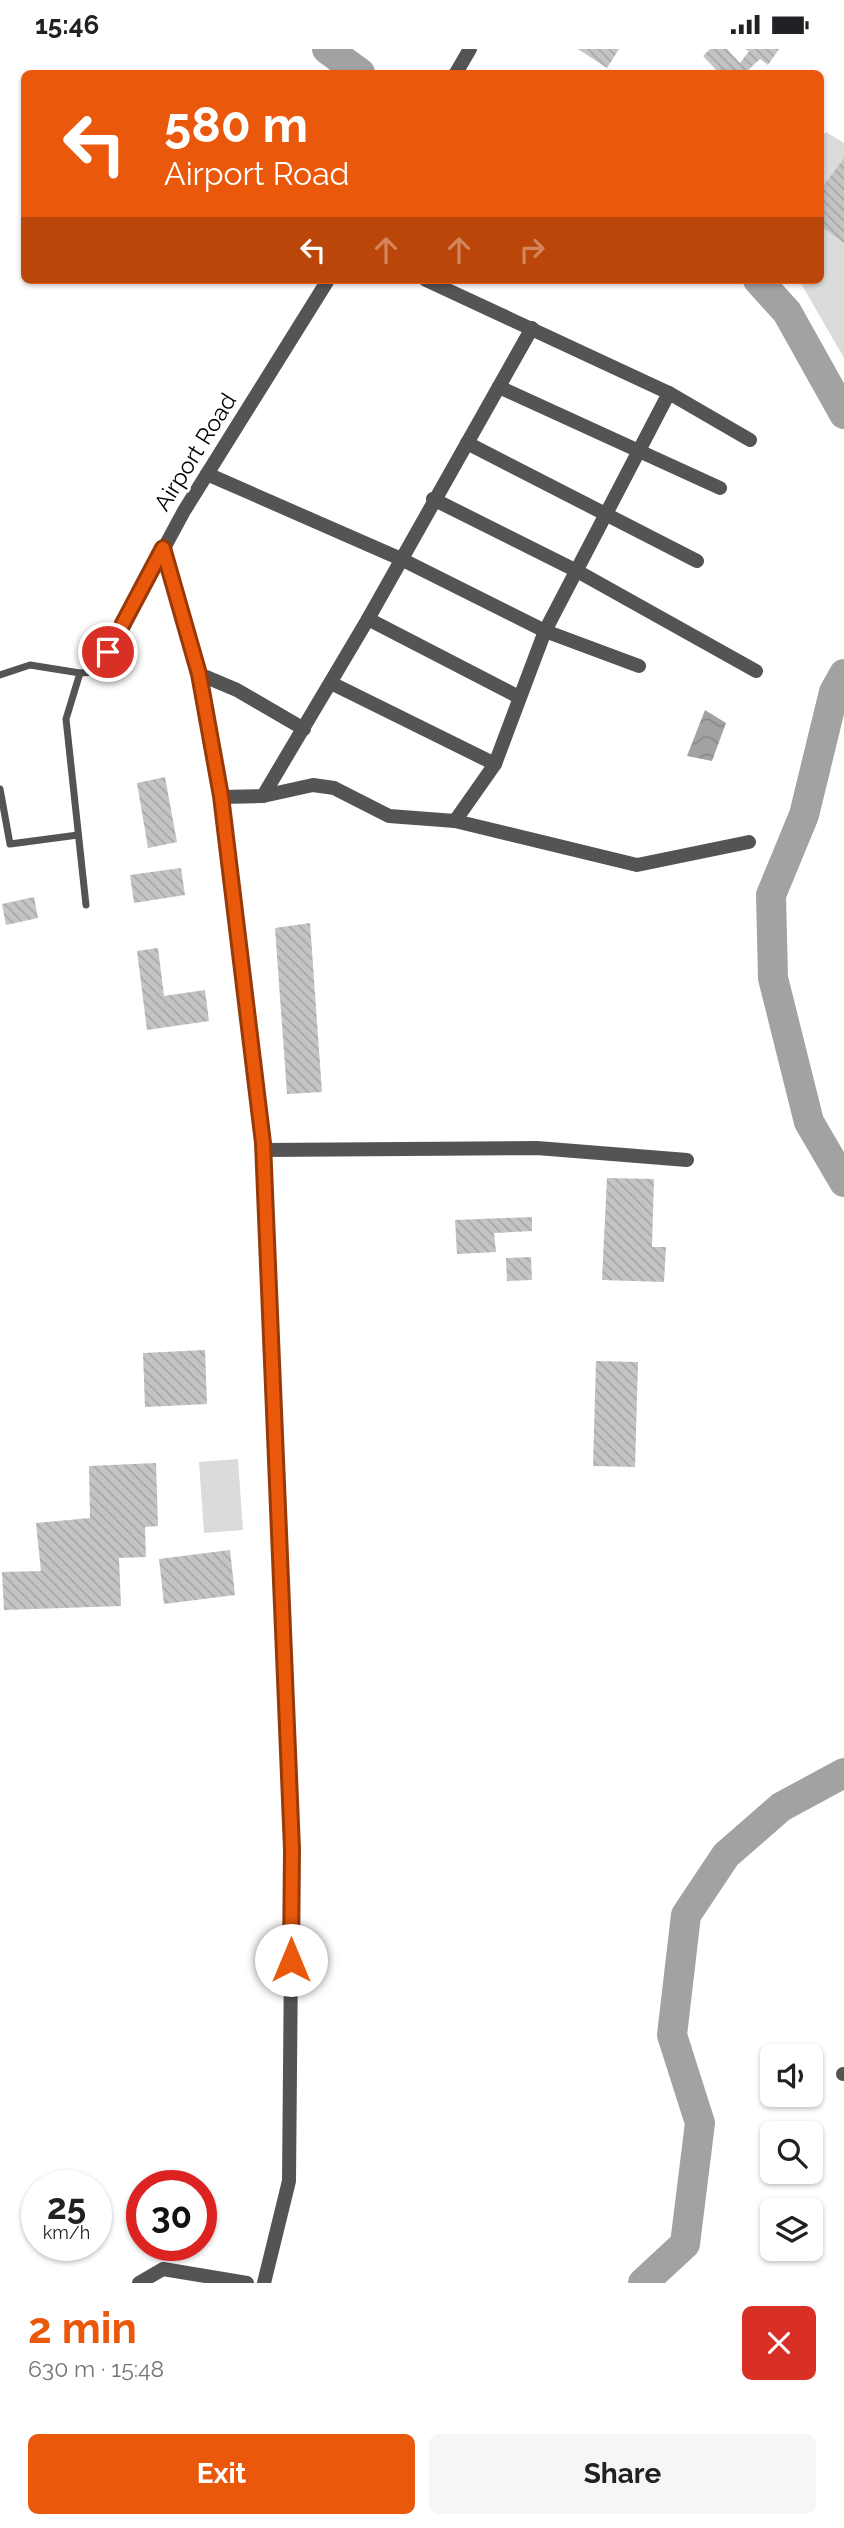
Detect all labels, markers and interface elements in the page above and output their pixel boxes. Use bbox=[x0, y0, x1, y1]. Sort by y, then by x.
text: 15:46 bbox=[35, 10, 99, 40]
text: 580 m bbox=[164, 96, 308, 153]
icon: left bbox=[49, 98, 140, 189]
text: Airport Road bbox=[164, 155, 350, 192]
icon: left bbox=[294, 231, 332, 269]
icon: ahead bbox=[367, 231, 405, 269]
icon: ahead bbox=[440, 231, 478, 269]
icon: right bbox=[513, 231, 551, 269]
street label: Airport Road bbox=[148, 388, 241, 515]
pin bbox=[78, 622, 138, 682]
icon: arrive bbox=[89, 633, 127, 671]
position arrow bbox=[254, 1923, 328, 1997]
map controls bbox=[760, 2044, 823, 2261]
button: sound bbox=[760, 2044, 823, 2107]
button: search bbox=[760, 2121, 823, 2184]
speed limit sign: 30 bbox=[126, 2170, 217, 2261]
text: 25 bbox=[47, 2186, 86, 2227]
button: layers bbox=[760, 2198, 823, 2261]
text: km/h bbox=[43, 2222, 90, 2243]
text: 2 min bbox=[28, 2304, 137, 2353]
button: close bbox=[742, 2306, 816, 2380]
text: 630 m · 15:48 bbox=[28, 2355, 164, 2382]
button: Exit bbox=[28, 2434, 415, 2514]
button: Share bbox=[429, 2434, 816, 2514]

